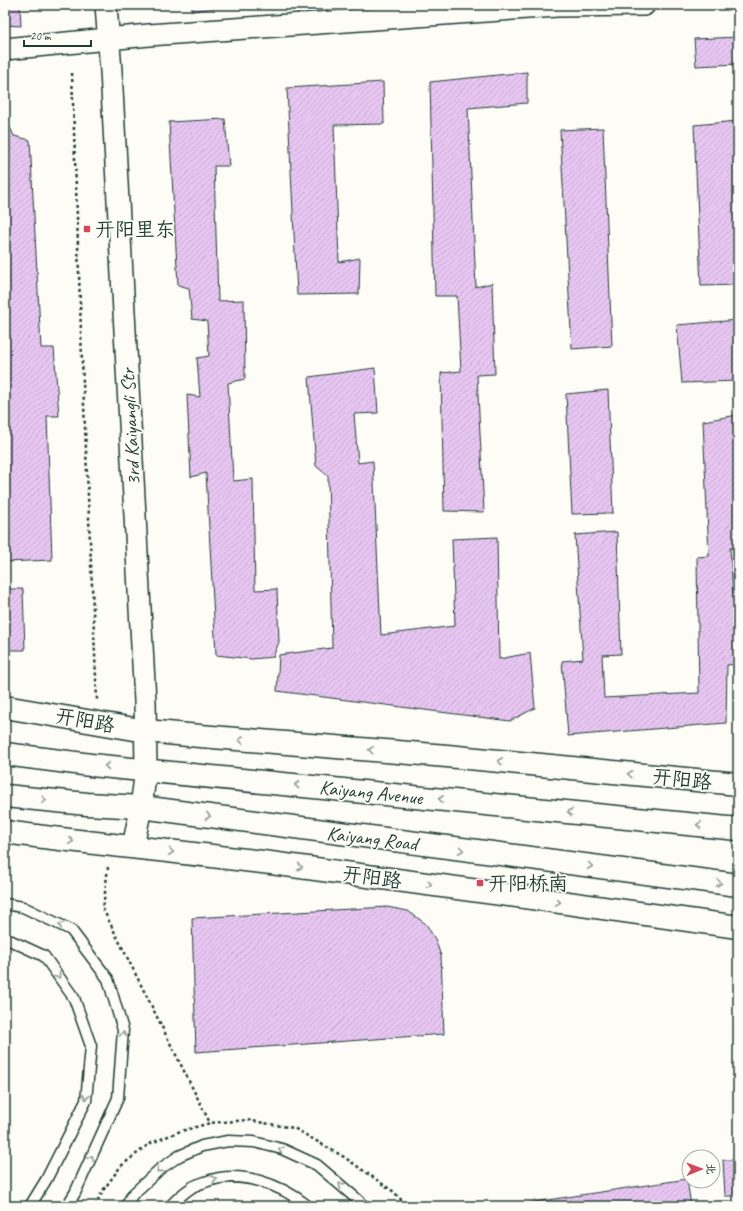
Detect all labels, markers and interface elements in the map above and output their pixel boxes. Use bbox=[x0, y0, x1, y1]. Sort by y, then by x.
scale bar bbox=[24, 22, 91, 48]
text: 20 m bbox=[30, 28, 52, 44]
place label: 开阳里东 bbox=[95, 217, 175, 242]
marker: 开阳里东 bbox=[82, 224, 92, 234]
street label: 3rd Kaiyangli Str bbox=[115, 366, 146, 486]
street label: 开阳路 bbox=[53, 703, 118, 738]
one-way arrow bbox=[238, 735, 244, 744]
one-way arrow bbox=[368, 745, 374, 754]
one-way arrow bbox=[497, 757, 503, 766]
one-way arrow bbox=[104, 762, 110, 771]
street label: 开阳路 bbox=[651, 764, 714, 795]
one-way arrow bbox=[626, 769, 633, 778]
street label: Kaiyang Avenue bbox=[318, 775, 425, 810]
one-way arrow bbox=[294, 781, 300, 790]
one-way arrow bbox=[41, 795, 47, 804]
one-way arrow bbox=[437, 795, 444, 804]
one-way arrow bbox=[567, 808, 573, 817]
one-way arrow bbox=[204, 812, 211, 821]
street label: Kaiyang Road bbox=[325, 821, 422, 857]
one-way arrow bbox=[696, 821, 702, 830]
one-way arrow bbox=[68, 836, 74, 845]
one-way arrow bbox=[458, 845, 464, 854]
one-way arrow bbox=[168, 847, 174, 856]
street label: 开阳路 bbox=[340, 861, 404, 894]
one-way arrow bbox=[587, 861, 593, 870]
one-way arrow bbox=[297, 862, 303, 871]
place label: 开阳桥南 bbox=[488, 871, 568, 896]
marker: 开阳桥南 bbox=[475, 878, 485, 888]
one-way arrow bbox=[716, 878, 722, 887]
one-way arrow bbox=[426, 880, 432, 889]
one-way arrow bbox=[555, 897, 561, 906]
one-way arrow bbox=[57, 922, 65, 930]
one-way arrow bbox=[53, 971, 60, 978]
one-way arrow bbox=[119, 1031, 127, 1037]
one-way arrow bbox=[82, 1094, 90, 1101]
one-way arrow bbox=[277, 1146, 284, 1154]
north arrow bbox=[681, 1149, 721, 1189]
one-way arrow bbox=[86, 1154, 94, 1162]
text: 北 bbox=[704, 1163, 718, 1174]
one-way arrow bbox=[156, 1166, 164, 1173]
one-way arrow bbox=[211, 1176, 218, 1184]
one-way arrow bbox=[339, 1183, 346, 1190]

